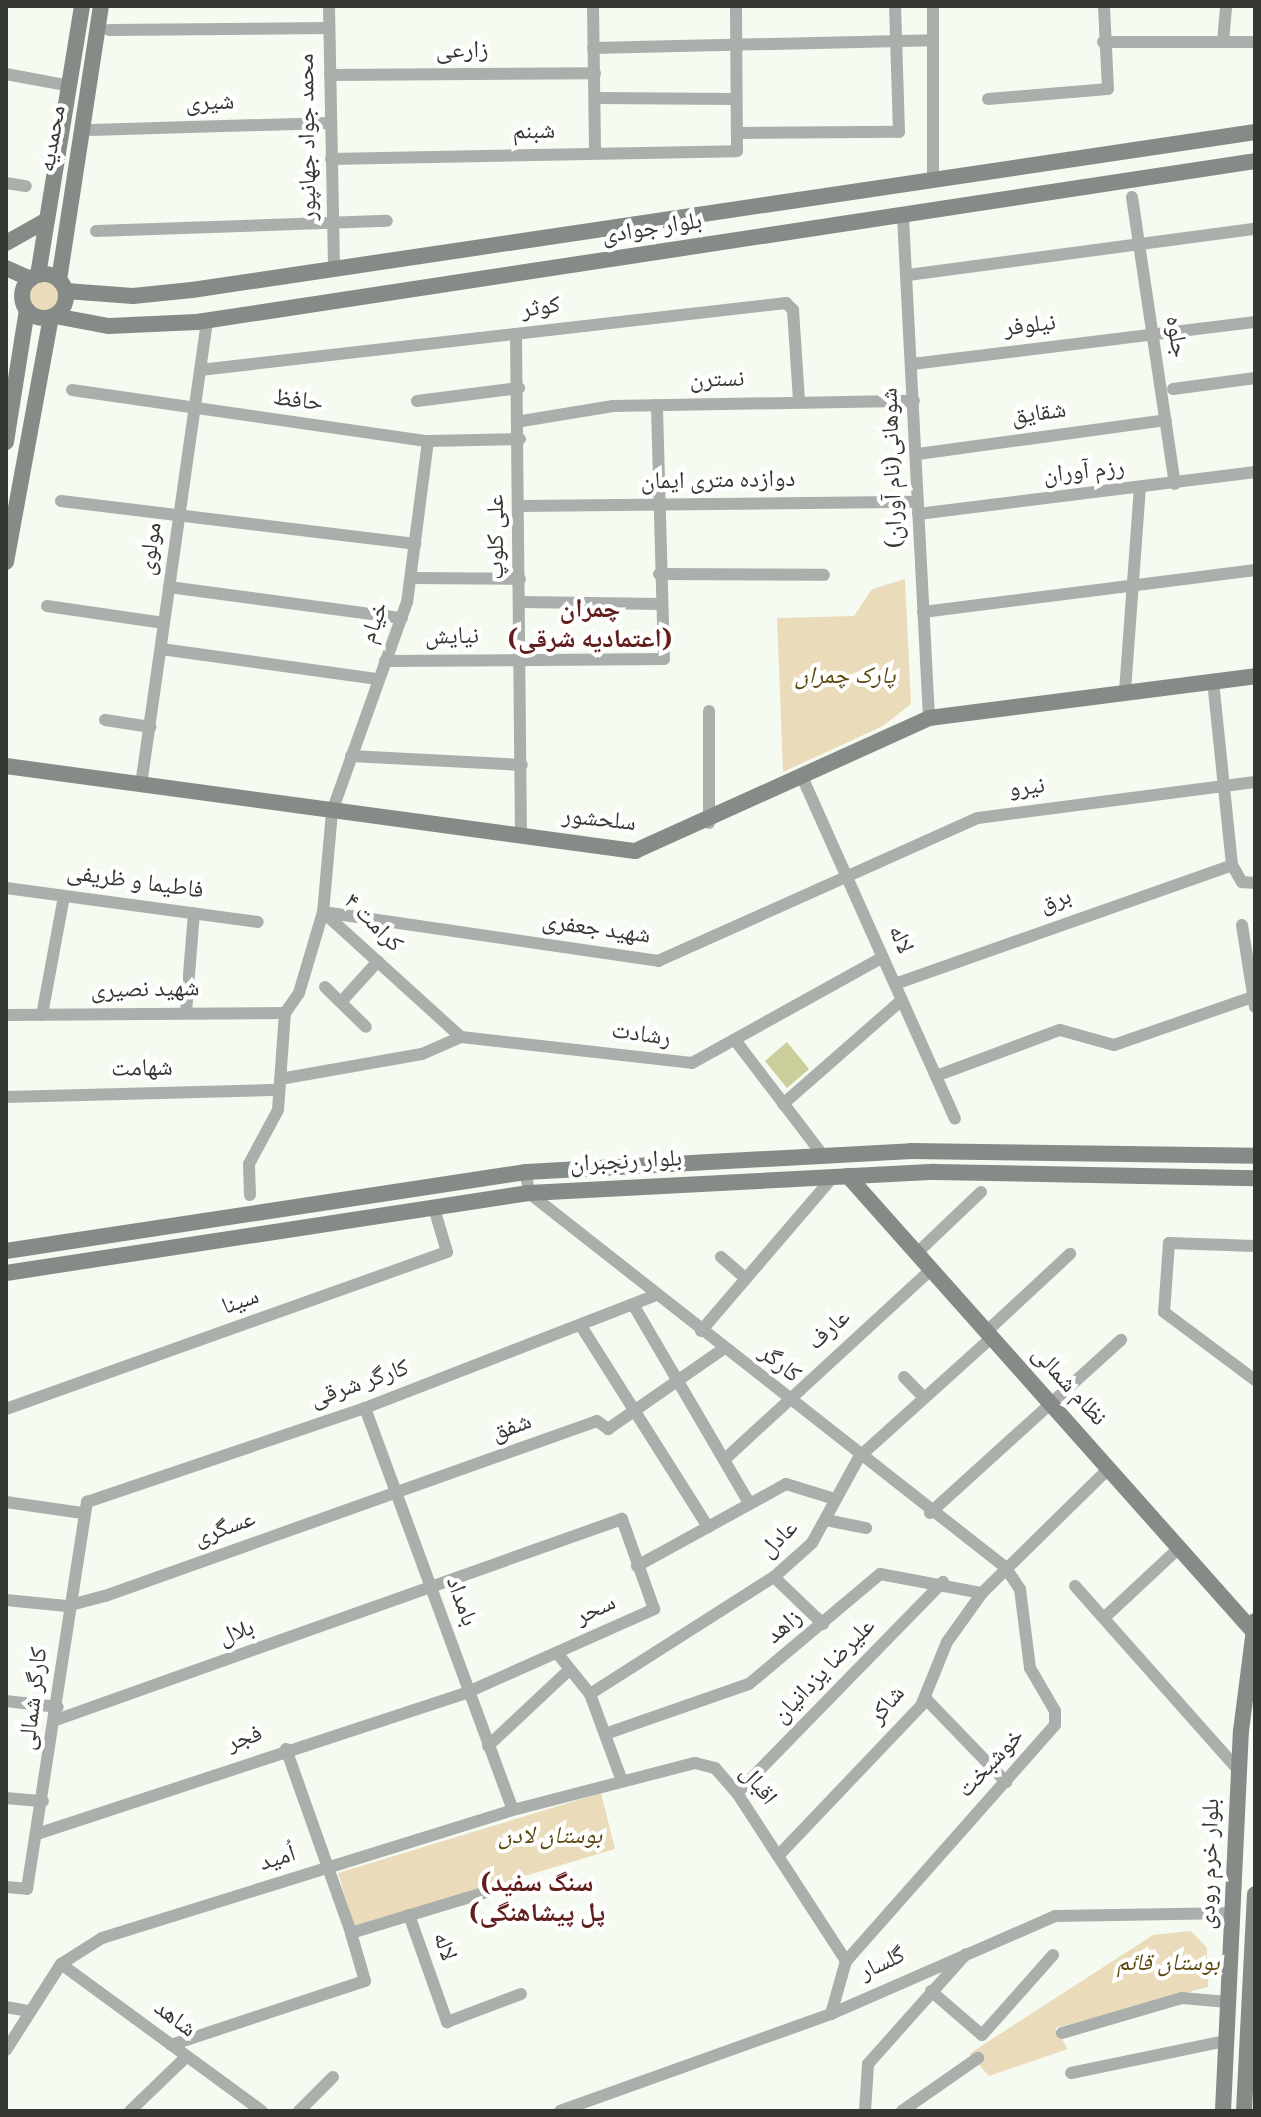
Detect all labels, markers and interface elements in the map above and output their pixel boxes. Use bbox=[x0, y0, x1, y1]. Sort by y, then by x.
street label: زارعی bbox=[435, 37, 489, 67]
street label: محمد جواد جهانپور bbox=[293, 53, 325, 221]
street label: شیری bbox=[185, 89, 235, 119]
street label: محمدیه bbox=[34, 103, 74, 175]
street label: شبنم bbox=[513, 118, 555, 148]
street label: بلوار جوادی bbox=[600, 208, 704, 252]
street label: کوثر bbox=[520, 292, 562, 326]
street label: نیلوفر bbox=[1002, 310, 1058, 344]
street label: جلوه bbox=[1157, 314, 1193, 360]
street label: نسترن bbox=[689, 366, 745, 396]
street label: حافظ bbox=[271, 385, 325, 419]
street label: شوهانی(نام آوران) bbox=[877, 387, 911, 549]
street label: شقایق bbox=[1010, 397, 1068, 433]
street label: رزم آوران bbox=[1042, 454, 1126, 492]
street label: دوازده متری ایمان bbox=[640, 466, 796, 498]
street label: علی کلوپ bbox=[484, 494, 512, 580]
street label: مولوی bbox=[134, 521, 170, 577]
district label: چمران (اعتمادیه شرقی) bbox=[508, 596, 672, 658]
street label: خیام bbox=[355, 598, 397, 648]
street label: نیایش bbox=[425, 623, 479, 653]
park label: پارک چمران bbox=[795, 664, 895, 692]
street label: نیرو bbox=[1007, 773, 1047, 805]
street label: سلحشور bbox=[561, 803, 637, 839]
street label: فاطیما و ظریفی bbox=[65, 859, 205, 907]
street label: برق bbox=[1036, 883, 1076, 921]
street label: کرامت ۴ bbox=[336, 888, 408, 960]
street label: شهید جعفری bbox=[540, 908, 652, 952]
street label: لاله bbox=[880, 921, 918, 959]
street label: شهید نصیری bbox=[90, 976, 200, 1006]
street label: رشادت bbox=[609, 1018, 673, 1054]
street label: شهامت bbox=[111, 1055, 173, 1085]
street label: بلوار رنجبران bbox=[569, 1146, 683, 1180]
street label: سینا bbox=[218, 1283, 264, 1323]
street label: عارف bbox=[803, 1304, 857, 1358]
street label: کارگر bbox=[752, 1340, 806, 1390]
street label: نظام شمالی bbox=[1024, 1341, 1112, 1433]
street label: کارگر شرقی bbox=[307, 1355, 413, 1415]
street label: شفق bbox=[488, 1409, 536, 1449]
street label: عسگری bbox=[190, 1506, 260, 1554]
street label: عادل bbox=[755, 1515, 805, 1565]
street label: بامداد bbox=[438, 1573, 482, 1631]
street label: سحر bbox=[571, 1589, 621, 1633]
street label: زاهد bbox=[761, 1604, 809, 1652]
street label: علیرضا یزدانیان bbox=[768, 1613, 882, 1731]
street label: بلال bbox=[216, 1615, 258, 1653]
street label: کارگر شمالی bbox=[14, 1646, 56, 1752]
street label: شاکر bbox=[864, 1681, 912, 1731]
street label: فجر bbox=[223, 1721, 267, 1759]
street label: خوشبخت bbox=[953, 1723, 1031, 1805]
street label: اقبال bbox=[732, 1760, 782, 1812]
street label: بلوار خرم رودی bbox=[1194, 1798, 1228, 1930]
park label: بوستان لادن bbox=[498, 1824, 602, 1852]
street label: اُمید bbox=[256, 1841, 300, 1879]
district label: (سنگ سفید (پل پیشاهنگی bbox=[469, 1870, 605, 1932]
street label: لاله bbox=[425, 1929, 461, 1965]
street label: گلسار bbox=[856, 1942, 910, 1988]
park label: بوستان قائم bbox=[1116, 1951, 1220, 1979]
street label: شاهد bbox=[147, 1995, 201, 2045]

